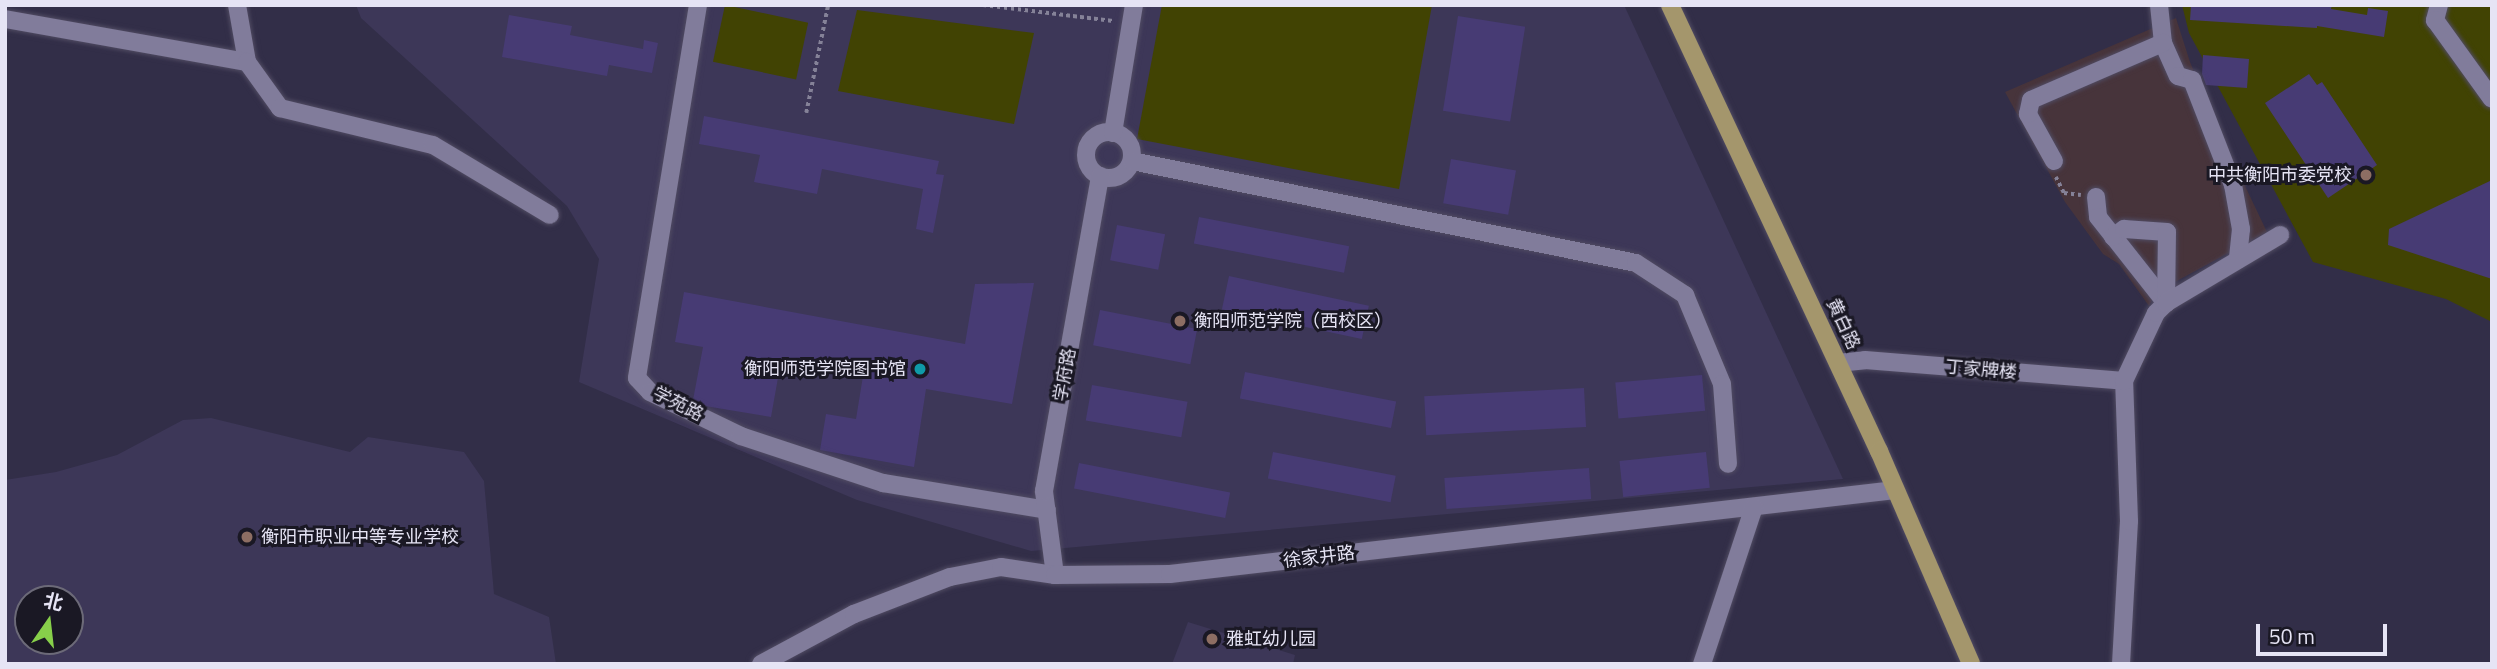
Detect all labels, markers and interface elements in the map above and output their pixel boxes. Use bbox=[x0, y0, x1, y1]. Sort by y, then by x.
place label: 中共衡阳市委党校 bbox=[2208, 164, 2352, 186]
marker: 中共衡阳市委党校 bbox=[2358, 167, 2374, 183]
street label: 黄白路 bbox=[1822, 295, 1864, 353]
place label: 衡阳师范学院（西校区） bbox=[1194, 310, 1392, 332]
marker: 衡阳师范学院（西校区） bbox=[1172, 313, 1188, 329]
street label: 学府路 bbox=[1050, 347, 1080, 403]
street label: 丁家牌楼 bbox=[1944, 356, 2018, 384]
place label: 衡阳师范学院图书馆 bbox=[744, 358, 906, 380]
marker: 衡阳师范学院图书馆 bbox=[912, 361, 928, 377]
street label: 学苑路 bbox=[649, 382, 707, 426]
place label: 衡阳市职业中等专业学校 bbox=[261, 526, 459, 548]
marker: 衡阳市职业中等专业学校 bbox=[239, 529, 255, 545]
street label: 徐家井路 bbox=[1282, 542, 1356, 572]
north arrow bbox=[14, 585, 84, 655]
text: 北 bbox=[41, 585, 66, 617]
scale bar bbox=[2259, 610, 2390, 654]
text: 50 m bbox=[2269, 620, 2315, 652]
place label: 雅虹幼儿园 bbox=[1226, 628, 1316, 650]
marker: 雅虹幼儿园 bbox=[1204, 631, 1220, 647]

